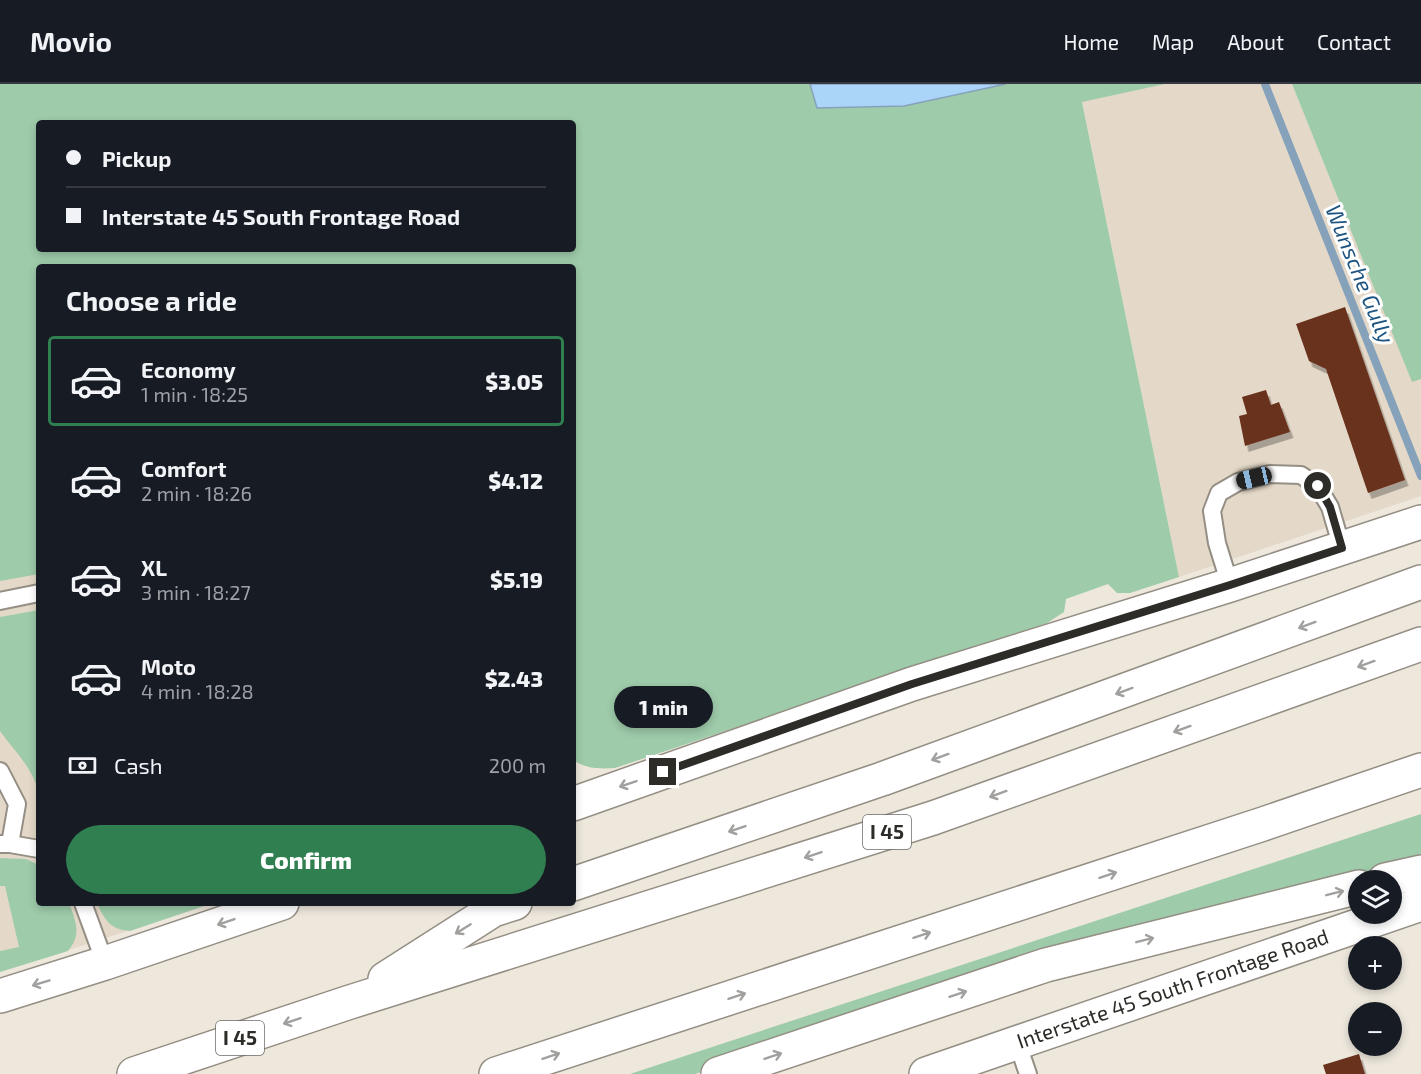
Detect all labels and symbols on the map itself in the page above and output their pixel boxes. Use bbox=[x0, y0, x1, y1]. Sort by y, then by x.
water label: Wunsche Gully bbox=[1320, 200, 1401, 347]
car bbox=[1234, 465, 1274, 491]
route start bbox=[1304, 472, 1331, 499]
one-way arrow bbox=[1298, 620, 1317, 631]
one-way arrow bbox=[1357, 659, 1376, 670]
callout: 1 min bbox=[614, 685, 712, 727]
one-way arrow bbox=[1115, 687, 1134, 698]
one-way arrow bbox=[1173, 724, 1192, 735]
one-way arrow bbox=[932, 753, 950, 764]
route end bbox=[649, 758, 676, 785]
one-way arrow bbox=[619, 780, 638, 791]
one-way arrow bbox=[990, 790, 1008, 801]
road number: I 45 bbox=[863, 815, 911, 849]
one-way arrow bbox=[728, 824, 746, 835]
one-way arrow bbox=[804, 851, 823, 862]
one-way arrow bbox=[1098, 869, 1117, 880]
one-way arrow bbox=[1325, 887, 1344, 898]
one-way arrow bbox=[217, 917, 236, 928]
street label: Interstate 45 South Frontage Road bbox=[1013, 923, 1331, 1053]
one-way arrow bbox=[455, 924, 472, 936]
one-way arrow bbox=[912, 929, 931, 940]
one-way arrow bbox=[1136, 934, 1155, 945]
one-way arrow bbox=[32, 978, 51, 989]
one-way arrow bbox=[948, 988, 967, 999]
one-way arrow bbox=[727, 989, 746, 1000]
one-way arrow bbox=[283, 1017, 301, 1028]
road number: I 45 bbox=[216, 1021, 264, 1055]
one-way arrow bbox=[763, 1049, 782, 1060]
one-way arrow bbox=[541, 1050, 560, 1061]

